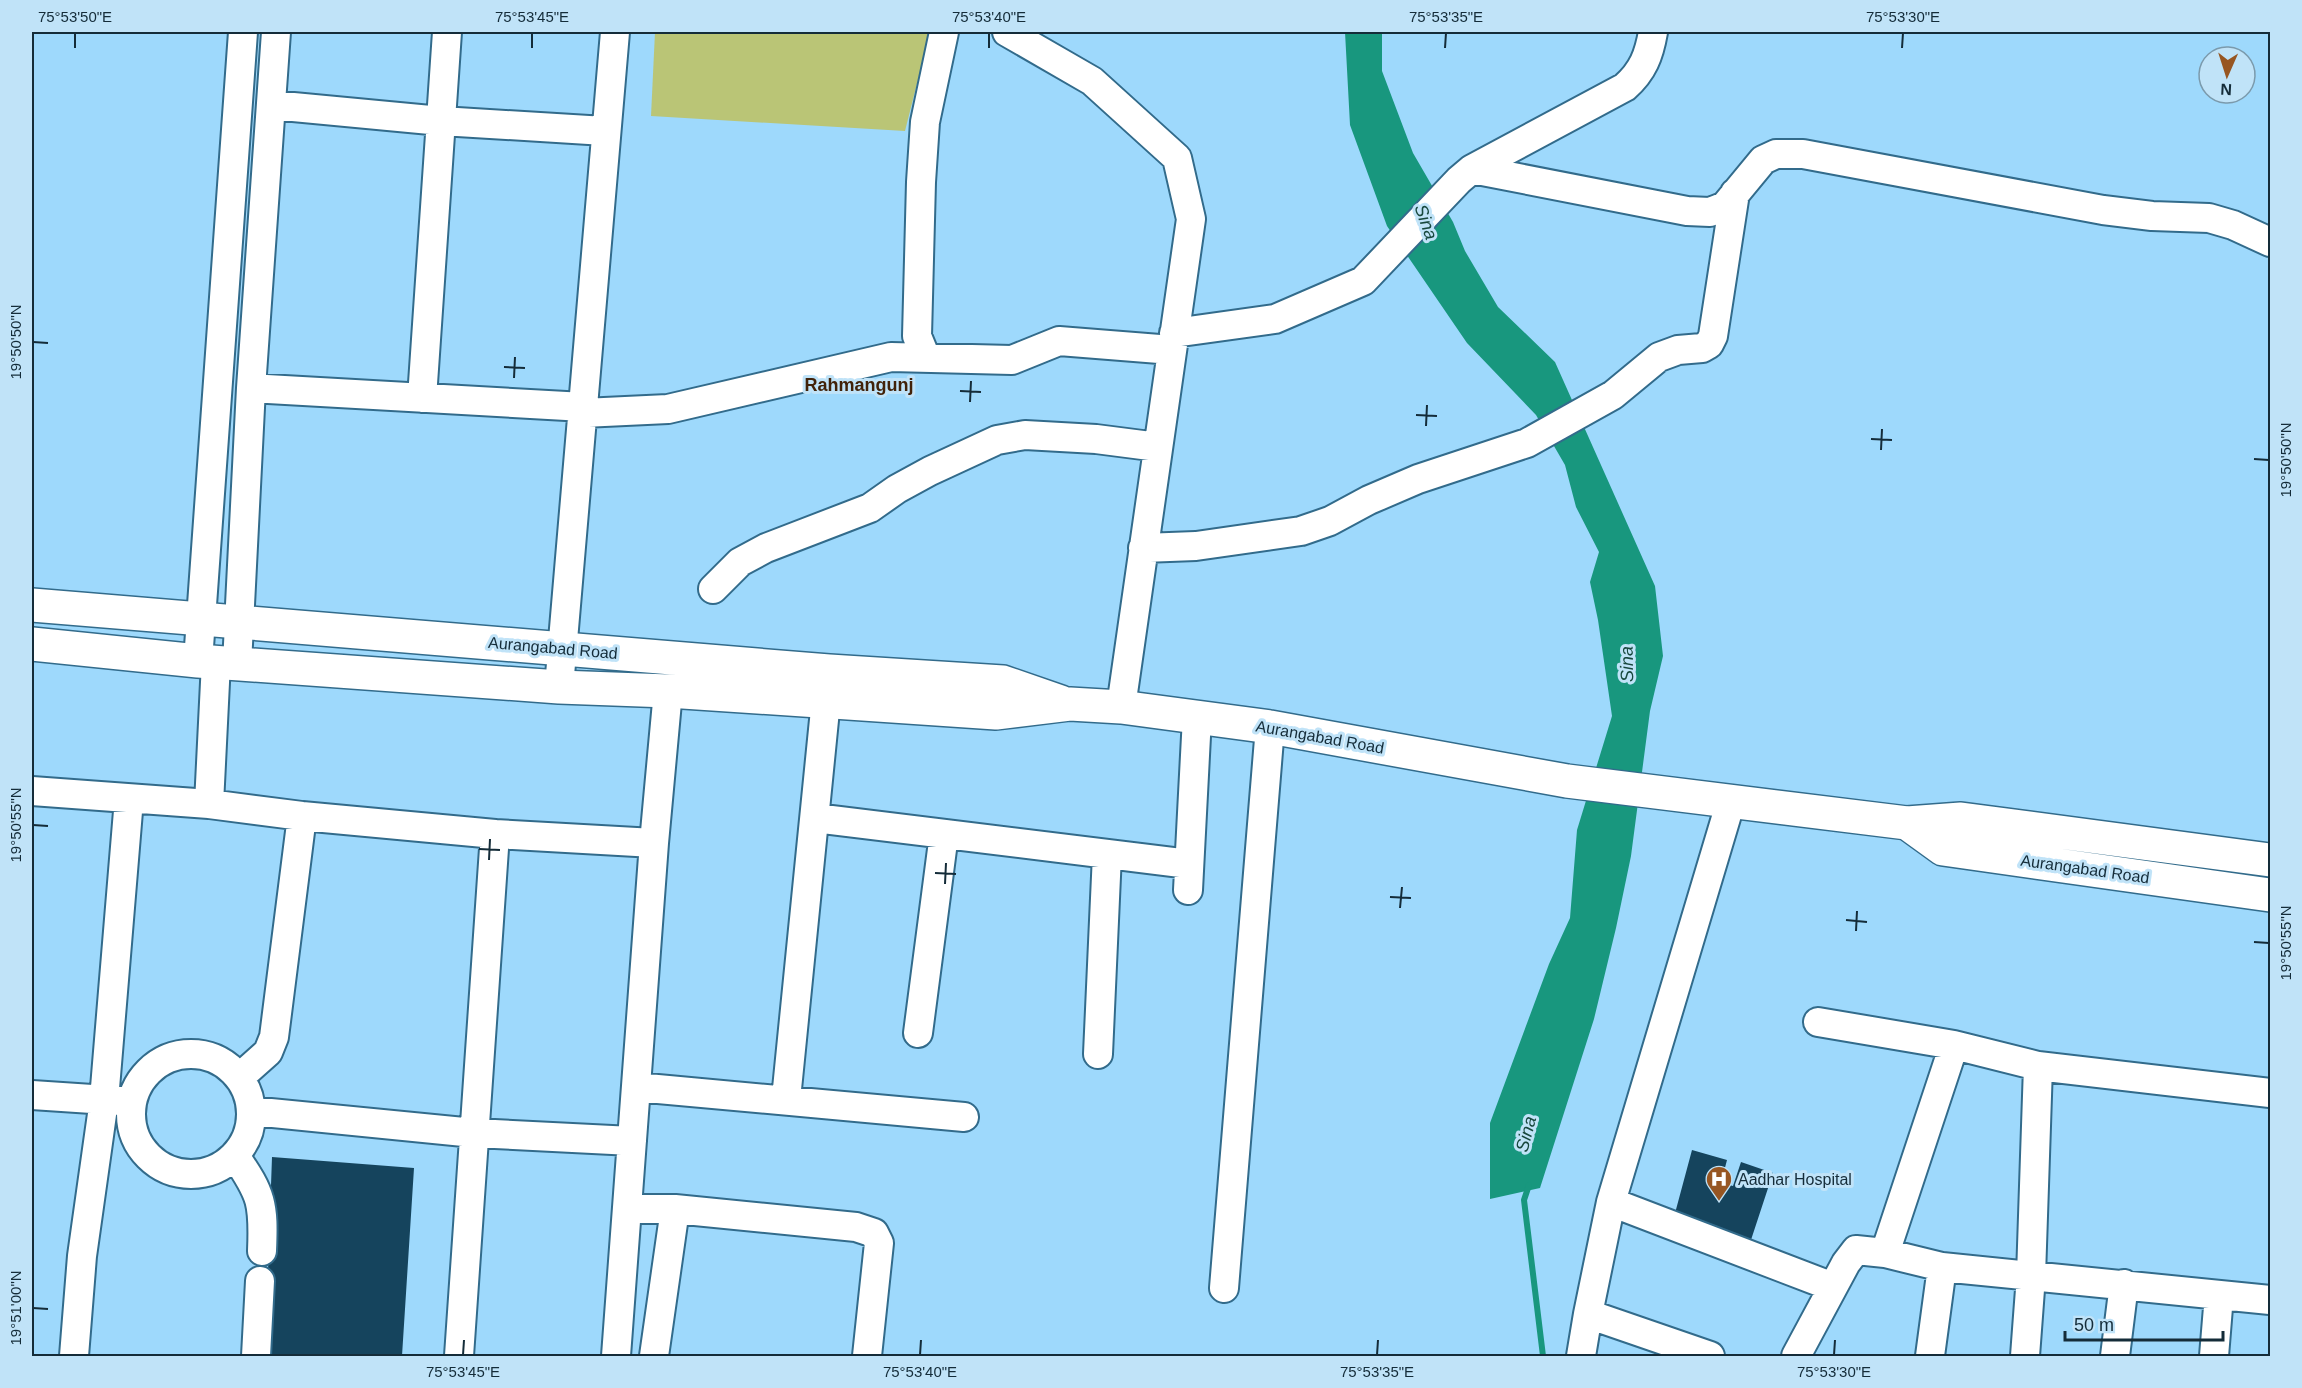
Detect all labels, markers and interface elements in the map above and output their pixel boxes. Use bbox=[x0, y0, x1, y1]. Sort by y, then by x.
text: 75°53'50"E bbox=[38, 8, 112, 25]
text: 75°53'45"E bbox=[495, 8, 569, 25]
text: 75°53'40"E bbox=[952, 8, 1026, 25]
text: 75°53'35"E bbox=[1409, 8, 1483, 25]
text: 75°53'30"E bbox=[1866, 8, 1940, 25]
north arrow bbox=[2197, 45, 2257, 105]
text: N bbox=[2220, 81, 2232, 98]
water label: Sina bbox=[1410, 202, 1442, 242]
text: 19°50'50"N bbox=[7, 304, 24, 380]
district label: Rahmangunj bbox=[804, 375, 914, 395]
text: 19°50'50"N bbox=[2277, 422, 2294, 498]
street label: Aurangabad Road bbox=[488, 634, 618, 662]
water label: Sina bbox=[1617, 646, 1637, 682]
street label: Aurangabad Road bbox=[1255, 717, 1385, 757]
text: 19°50'55"N bbox=[7, 787, 24, 863]
street label: Aurangabad Road bbox=[2020, 852, 2150, 886]
text: 19°50'55"N bbox=[2277, 905, 2294, 981]
water label: Sina bbox=[1512, 1114, 1540, 1154]
hospital icon: Aadhar Hospital bbox=[1704, 1164, 1734, 1202]
place label: Aadhar Hospital bbox=[1738, 1171, 1852, 1188]
text: 19°51'00"N bbox=[7, 1270, 24, 1346]
scale bar bbox=[2065, 1304, 2222, 1342]
text: 50 m bbox=[2074, 1315, 2114, 1335]
text: 75°53'45"E bbox=[426, 1363, 500, 1380]
text: 75°53'40"E bbox=[883, 1363, 957, 1380]
text: 75°53'35"E bbox=[1340, 1363, 1414, 1380]
text: 75°53'30"E bbox=[1797, 1363, 1871, 1380]

